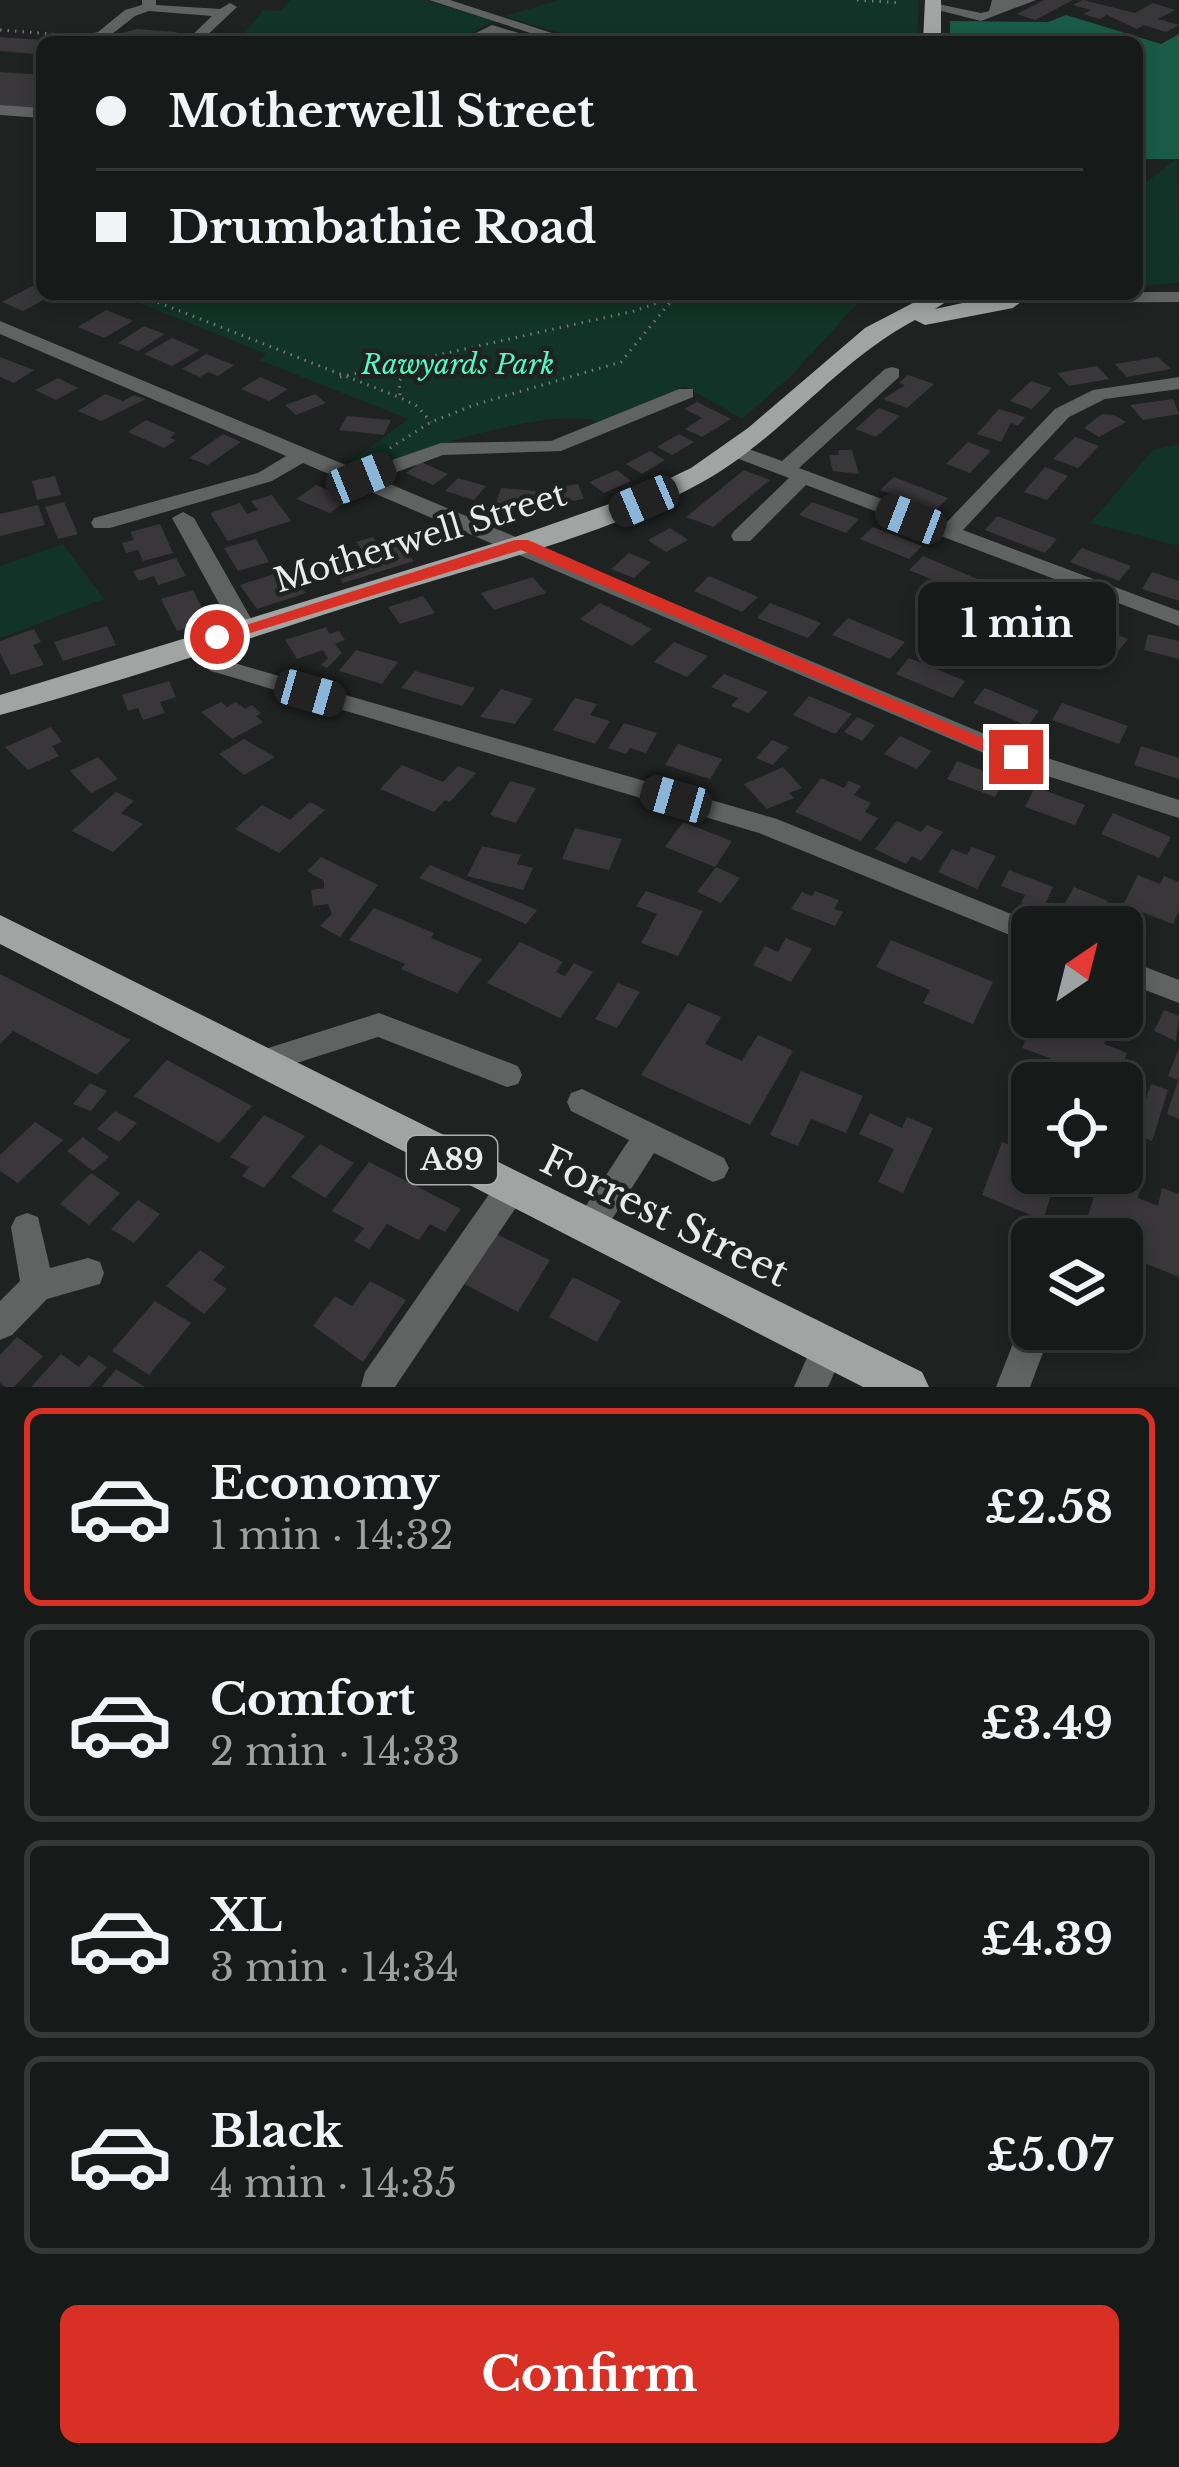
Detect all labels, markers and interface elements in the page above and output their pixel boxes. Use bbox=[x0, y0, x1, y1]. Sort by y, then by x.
text: Motherwell Street bbox=[168, 83, 594, 139]
text: Drumbathie Road bbox=[168, 199, 597, 255]
park label: Rawyards Park bbox=[361, 348, 554, 381]
car bbox=[321, 448, 401, 508]
car bbox=[604, 470, 684, 532]
street label: Motherwell Street bbox=[269, 473, 572, 601]
car bbox=[871, 489, 951, 549]
callout: 1 min bbox=[917, 583, 1115, 667]
text: 1 min bbox=[961, 599, 1073, 648]
route start bbox=[190, 610, 244, 664]
car bbox=[270, 666, 350, 720]
route end bbox=[989, 730, 1043, 784]
car bbox=[636, 772, 716, 826]
north arrow bbox=[1011, 906, 1143, 1038]
map controls bbox=[1011, 906, 1143, 1350]
button: locate bbox=[1011, 1062, 1143, 1194]
street label: Forrest Street bbox=[533, 1135, 797, 1298]
road number: A89 bbox=[407, 1136, 497, 1184]
button: layers bbox=[1011, 1218, 1143, 1350]
icon: car bbox=[66, 1453, 174, 1561]
text: Economy bbox=[210, 1455, 440, 1511]
text: £2.58 bbox=[985, 1479, 1113, 1535]
text: 1 min · 14:32 bbox=[210, 1511, 453, 1560]
icon: car bbox=[66, 1669, 174, 1777]
text: Comfort bbox=[210, 1671, 415, 1727]
text: £3.49 bbox=[981, 1695, 1113, 1751]
text: 2 min · 14:33 bbox=[210, 1727, 460, 1776]
icon: car bbox=[66, 1885, 174, 1993]
text: XL bbox=[210, 1887, 282, 1943]
text: £4.39 bbox=[981, 1911, 1113, 1967]
text: 3 min · 14:34 bbox=[210, 1943, 459, 1992]
icon: car bbox=[66, 2101, 174, 2209]
text: Black bbox=[210, 2103, 343, 2159]
text: £5.07 bbox=[986, 2127, 1113, 2183]
text: 4 min · 14:35 bbox=[210, 2159, 457, 2208]
button: Confirm bbox=[60, 2305, 1119, 2443]

